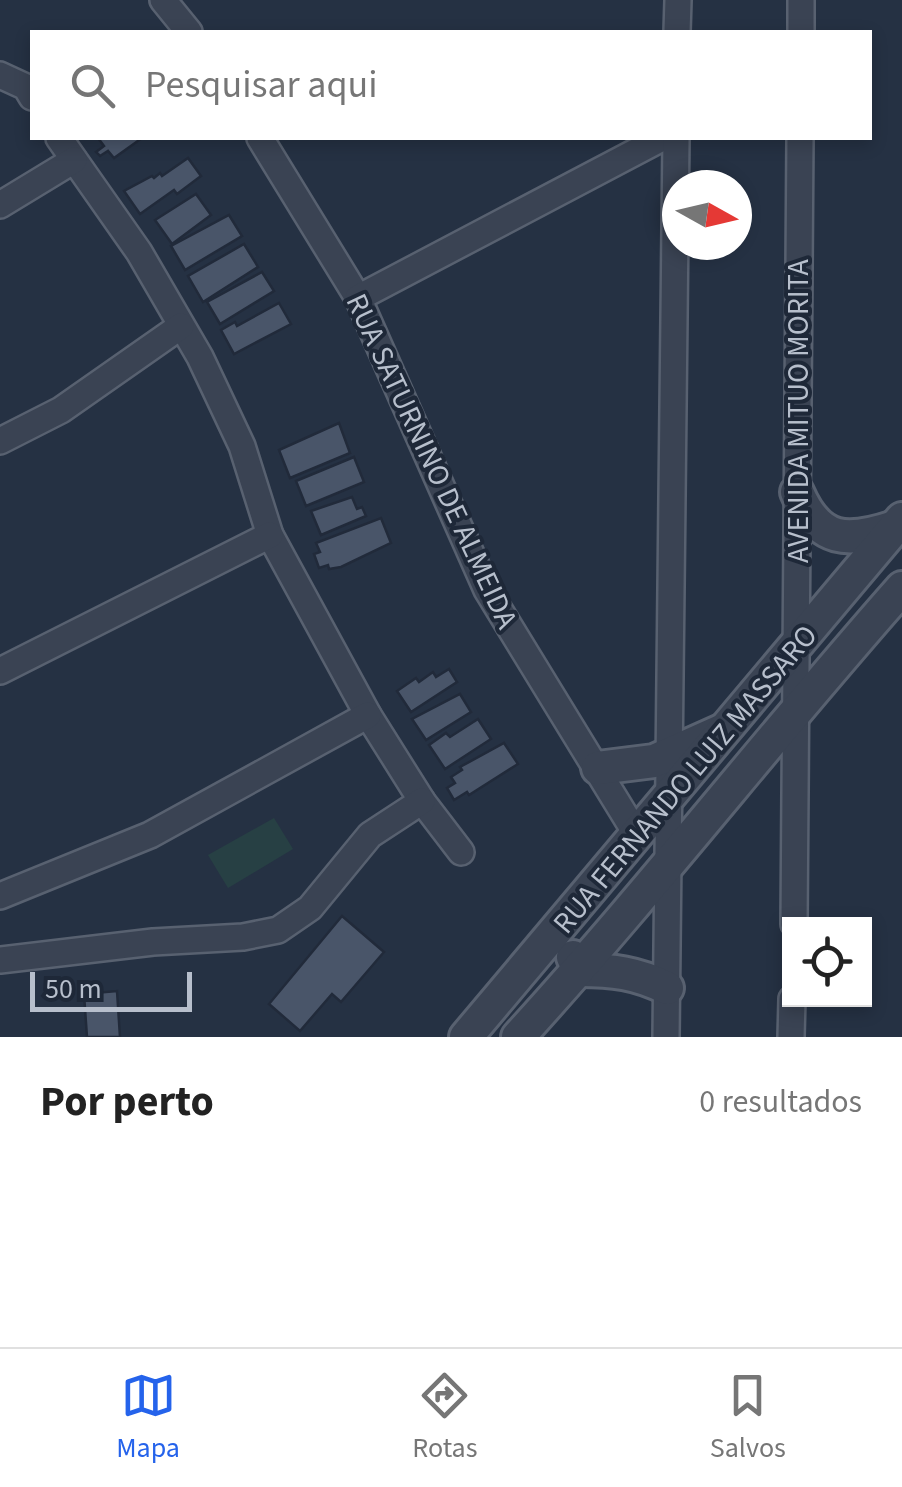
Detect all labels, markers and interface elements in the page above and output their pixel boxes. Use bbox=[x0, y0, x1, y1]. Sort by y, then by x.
search box bbox=[30, 30, 872, 140]
icon: search bbox=[65, 58, 120, 113]
text: Pesquisar aqui bbox=[145, 58, 378, 112]
north arrow bbox=[662, 170, 752, 260]
street label: AVENIDA MITUO MORITA bbox=[777, 258, 820, 563]
street label: RUA SATURNINO DE ALMEIDA bbox=[335, 287, 528, 636]
street label: RUA FERNANDO LUIZ MASSARO bbox=[543, 616, 828, 943]
map controls bbox=[782, 917, 872, 1007]
button: locate bbox=[782, 917, 872, 1007]
scale bar bbox=[30, 967, 192, 1011]
text: 50 m bbox=[45, 969, 102, 1009]
text: Por perto bbox=[40, 1072, 214, 1132]
text: 0 resultados bbox=[699, 1079, 862, 1125]
tab: Mapa bbox=[116, 1368, 180, 1468]
tab: Rotas bbox=[412, 1368, 477, 1468]
tab: Salvos bbox=[710, 1368, 786, 1468]

